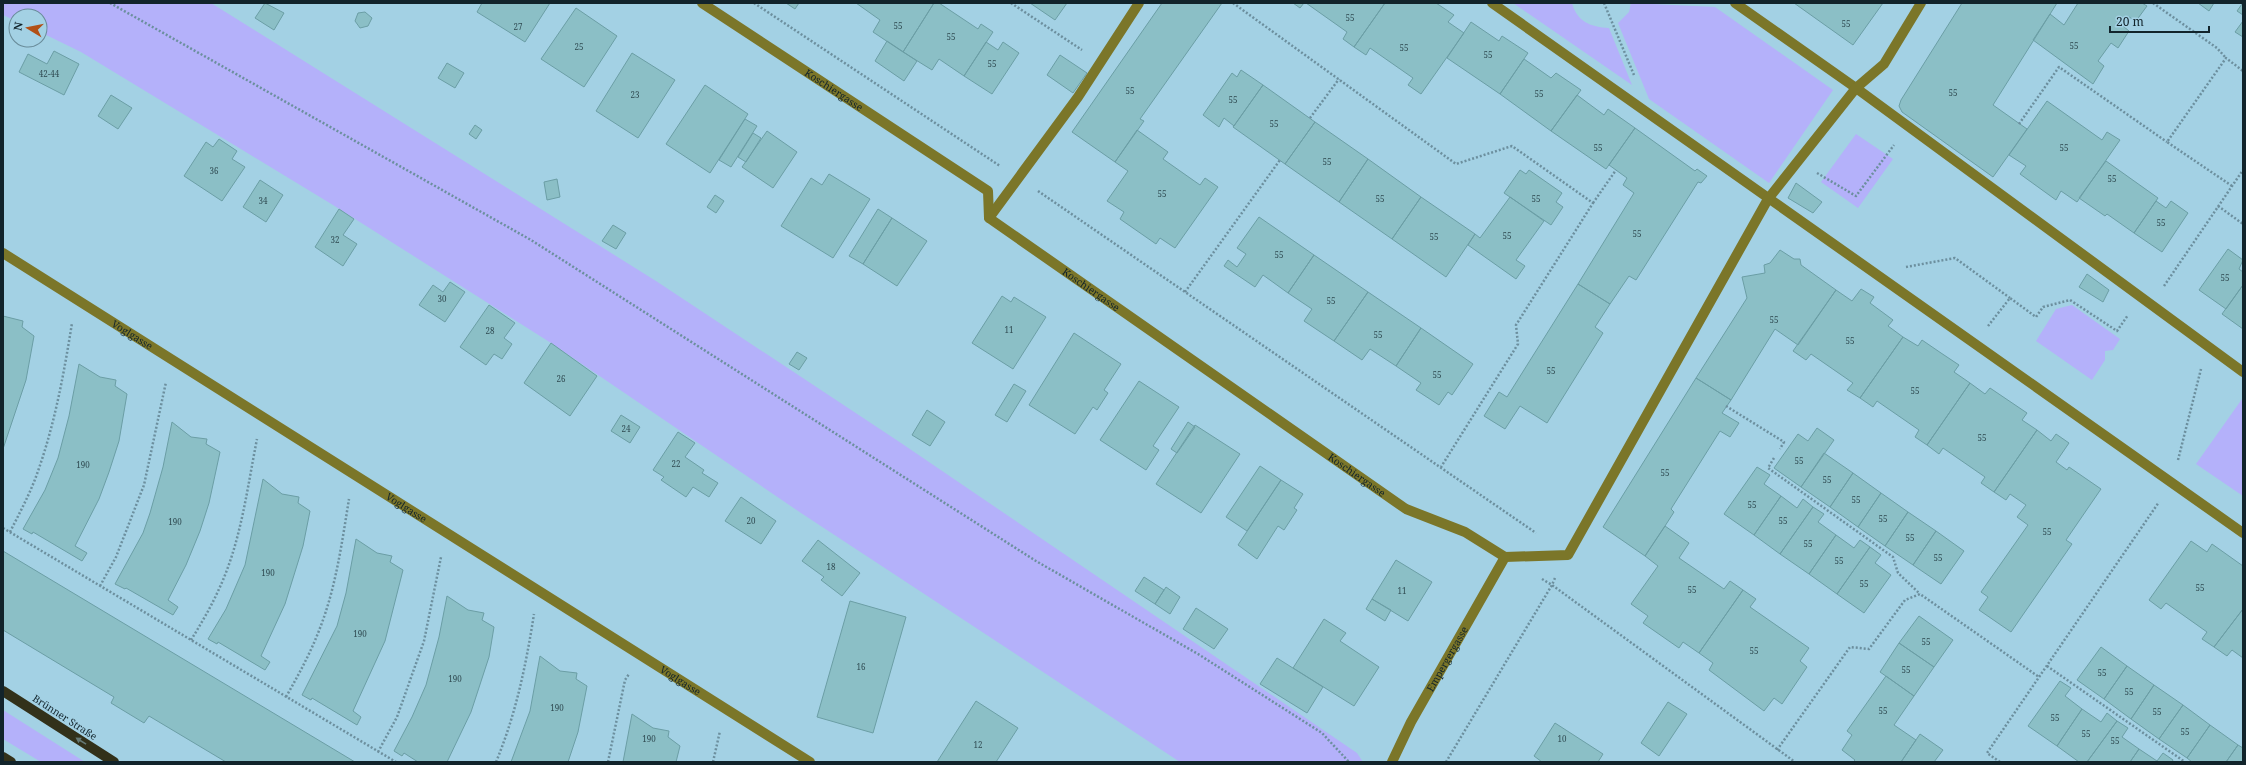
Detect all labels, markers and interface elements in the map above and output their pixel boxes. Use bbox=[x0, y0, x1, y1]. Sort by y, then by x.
north arrow bbox=[8, 8, 48, 48]
scale bar bbox=[2110, 8, 2209, 34]
house number: 55 bbox=[1346, 12, 1354, 23]
text: 20 m bbox=[2116, 13, 2144, 30]
house number: 55 bbox=[1842, 18, 1850, 29]
text: N bbox=[10, 20, 26, 32]
house number: 55 bbox=[894, 20, 902, 31]
house number: 27 bbox=[514, 21, 523, 32]
house number: 55 bbox=[947, 31, 955, 42]
house number: 55 bbox=[2070, 40, 2078, 51]
house number: 25 bbox=[575, 41, 583, 52]
house number: 55 bbox=[1400, 42, 1408, 53]
house number: 55 bbox=[1484, 49, 1492, 60]
house number: 55 bbox=[988, 58, 996, 69]
street label: Koschiergasse bbox=[802, 66, 866, 114]
house number: 42-44 bbox=[39, 68, 60, 79]
house number: 55 bbox=[1126, 85, 1134, 96]
house number: 55 bbox=[1949, 87, 1957, 98]
house number: 55 bbox=[1535, 88, 1543, 99]
house number: 23 bbox=[631, 89, 640, 100]
house number: 55 bbox=[1229, 94, 1237, 105]
house number: 55 bbox=[1270, 118, 1278, 129]
house number: 55 bbox=[1594, 142, 1602, 153]
house number: 55 bbox=[2060, 142, 2068, 153]
house number: 55 bbox=[1323, 156, 1331, 167]
house number: 36 bbox=[210, 165, 219, 176]
house number: 55 bbox=[2108, 173, 2116, 184]
house number: 55 bbox=[1158, 188, 1166, 199]
house number: 55 bbox=[1376, 193, 1384, 204]
house number: 55 bbox=[1532, 193, 1540, 204]
house number: 34 bbox=[259, 195, 268, 206]
house number: 55 bbox=[2157, 217, 2165, 228]
house number: 55 bbox=[1633, 228, 1641, 239]
house number: 55 bbox=[1503, 230, 1511, 241]
house number: 55 bbox=[1430, 231, 1438, 242]
house number: 32 bbox=[331, 234, 339, 245]
house number: 55 bbox=[1275, 249, 1283, 260]
street label: Koschiergasse bbox=[1060, 264, 1123, 314]
house number: 55 bbox=[2221, 272, 2229, 283]
house number: 30 bbox=[438, 293, 447, 304]
house number: 55 bbox=[1327, 295, 1335, 306]
house number: 55 bbox=[1770, 314, 1778, 325]
street label: Voglgasse bbox=[109, 316, 156, 353]
house number: 11 bbox=[1005, 324, 1013, 335]
house number: 28 bbox=[486, 325, 495, 336]
house number: 55 bbox=[1374, 329, 1382, 340]
house number: 55 bbox=[1846, 335, 1854, 346]
house number: 55 bbox=[1547, 365, 1555, 376]
house number: 55 bbox=[1433, 369, 1441, 380]
house number: 26 bbox=[557, 373, 566, 384]
house number: 55 bbox=[1911, 385, 1919, 396]
house number: 24 bbox=[622, 423, 631, 434]
house number: 55 bbox=[1978, 432, 1986, 443]
street label: Koschiergasse bbox=[1325, 450, 1388, 500]
house number: 55 bbox=[1795, 455, 1803, 466]
house number: 22 bbox=[672, 458, 680, 469]
house number: 190 bbox=[76, 459, 90, 470]
house number: 55 bbox=[1661, 467, 1669, 478]
house number: 55 bbox=[1823, 474, 1831, 485]
street label: Voglgasse bbox=[383, 489, 430, 526]
house number: 55 bbox=[1852, 494, 1860, 505]
house number: 55 bbox=[1748, 499, 1756, 510]
house number: 55 bbox=[1879, 513, 1887, 524]
house number: 20 bbox=[747, 515, 756, 526]
house number: 55 bbox=[1779, 515, 1787, 526]
house number: 190 bbox=[168, 516, 182, 527]
house number: 55 bbox=[2043, 526, 2051, 537]
house number: 55 bbox=[1906, 532, 1914, 543]
house number: 55 bbox=[1804, 538, 1812, 549]
house number: 55 bbox=[1934, 552, 1942, 563]
house number: 55 bbox=[1835, 555, 1843, 566]
house number: 18 bbox=[827, 561, 836, 572]
house number: 190 bbox=[261, 567, 275, 578]
house number: 55 bbox=[1860, 578, 1868, 589]
house number: 55 bbox=[2196, 582, 2204, 593]
house number: 55 bbox=[1688, 584, 1696, 595]
house number: 11 bbox=[1398, 585, 1406, 596]
street label: Empergergasse bbox=[1423, 624, 1471, 694]
house number: 190 bbox=[353, 628, 367, 639]
house number: 55 bbox=[1922, 636, 1930, 647]
house number: 55 bbox=[1750, 645, 1758, 656]
house number: 16 bbox=[857, 661, 866, 672]
street label: Voglgasse bbox=[657, 662, 704, 698]
house number: 55 bbox=[1902, 664, 1910, 675]
house number: 55 bbox=[2098, 667, 2106, 678]
house number: 190 bbox=[448, 673, 462, 684]
house number: 55 bbox=[2125, 686, 2133, 697]
street label: Brünner Straße bbox=[30, 691, 100, 743]
house number: 190 bbox=[550, 702, 564, 713]
house number: 55 bbox=[1879, 705, 1887, 716]
house number: 55 bbox=[2153, 706, 2161, 717]
house number: 55 bbox=[2051, 712, 2059, 723]
house number: 55 bbox=[2181, 726, 2189, 737]
house number: 55 bbox=[2082, 728, 2090, 739]
house number: 190 bbox=[642, 733, 656, 744]
house number: 10 bbox=[1558, 733, 1567, 744]
house number: 55 bbox=[2111, 735, 2119, 746]
one-way arrow bbox=[75, 738, 87, 745]
house number: 12 bbox=[974, 739, 982, 750]

